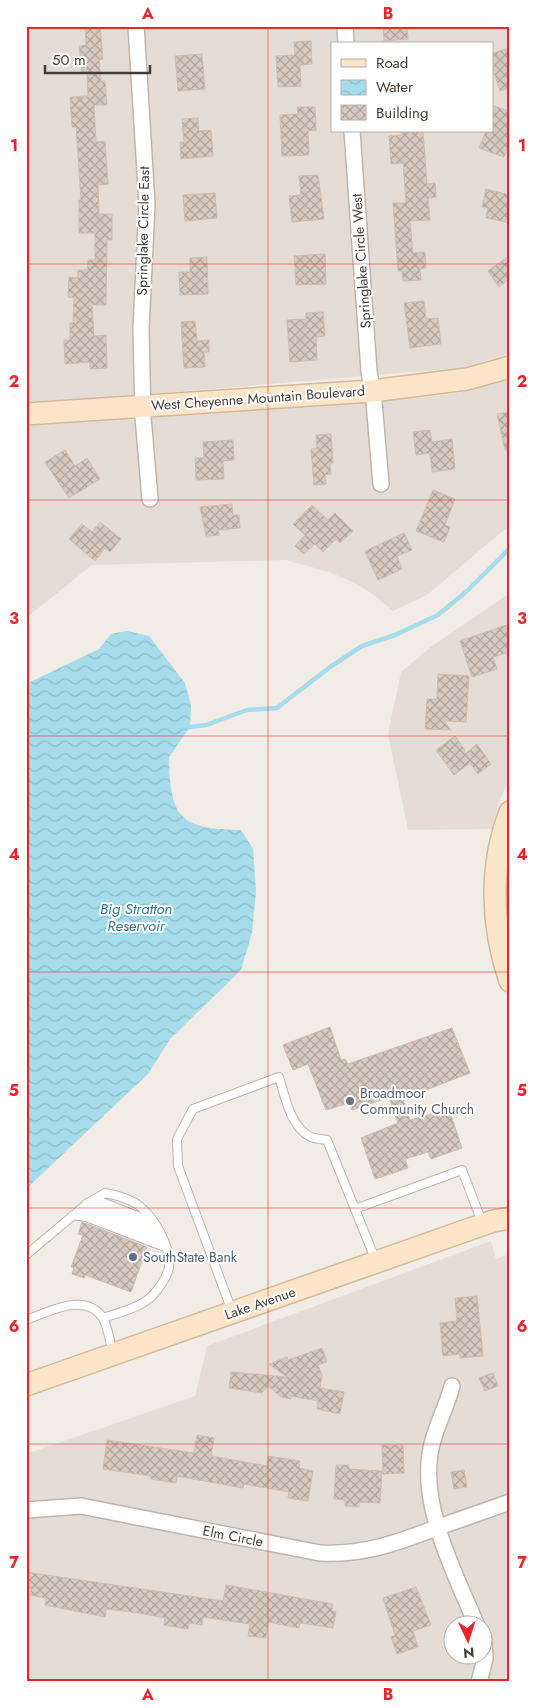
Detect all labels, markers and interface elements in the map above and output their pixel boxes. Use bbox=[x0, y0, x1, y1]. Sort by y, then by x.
text: A bbox=[141, 2, 154, 25]
text: B bbox=[383, 2, 393, 25]
scale bar bbox=[45, 42, 150, 74]
legend bbox=[331, 42, 494, 132]
text: 50 m bbox=[52, 49, 86, 71]
text: Road bbox=[376, 52, 408, 74]
text: Water bbox=[376, 76, 414, 98]
text: Building bbox=[376, 102, 428, 124]
text: 1 bbox=[10, 134, 18, 157]
text: 1 bbox=[518, 134, 526, 157]
street label: Springlake Circle East bbox=[132, 166, 154, 296]
street label: Springlake Circle West bbox=[346, 192, 376, 329]
text: 2 bbox=[9, 370, 19, 393]
text: 2 bbox=[517, 370, 527, 393]
street label: West Cheyenne Mountain Boulevard bbox=[151, 381, 365, 415]
text: 3 bbox=[9, 607, 19, 630]
text: 3 bbox=[517, 607, 527, 630]
text: 4 bbox=[8, 843, 20, 866]
text: 4 bbox=[516, 843, 528, 866]
water label: Big Stratton Reservoir bbox=[100, 898, 172, 937]
text: 5 bbox=[9, 1079, 19, 1102]
text: 5 bbox=[517, 1079, 527, 1102]
place label: Broadmoor Community Church bbox=[360, 1083, 474, 1119]
marker: Broadmoor Community Church bbox=[344, 1095, 356, 1107]
place label: SouthState Bank bbox=[143, 1247, 238, 1267]
marker: SouthState Bank bbox=[127, 1251, 139, 1263]
street label: Lake Avenue bbox=[222, 1281, 298, 1325]
text: 6 bbox=[9, 1315, 19, 1338]
text: 6 bbox=[517, 1315, 527, 1338]
street label: Elm Circle bbox=[201, 1520, 265, 1552]
text: 7 bbox=[9, 1551, 19, 1574]
text: 7 bbox=[517, 1551, 527, 1574]
north arrow bbox=[444, 1616, 494, 1666]
text: N bbox=[463, 1643, 475, 1663]
text: A bbox=[141, 1683, 154, 1706]
text: B bbox=[383, 1683, 393, 1706]

